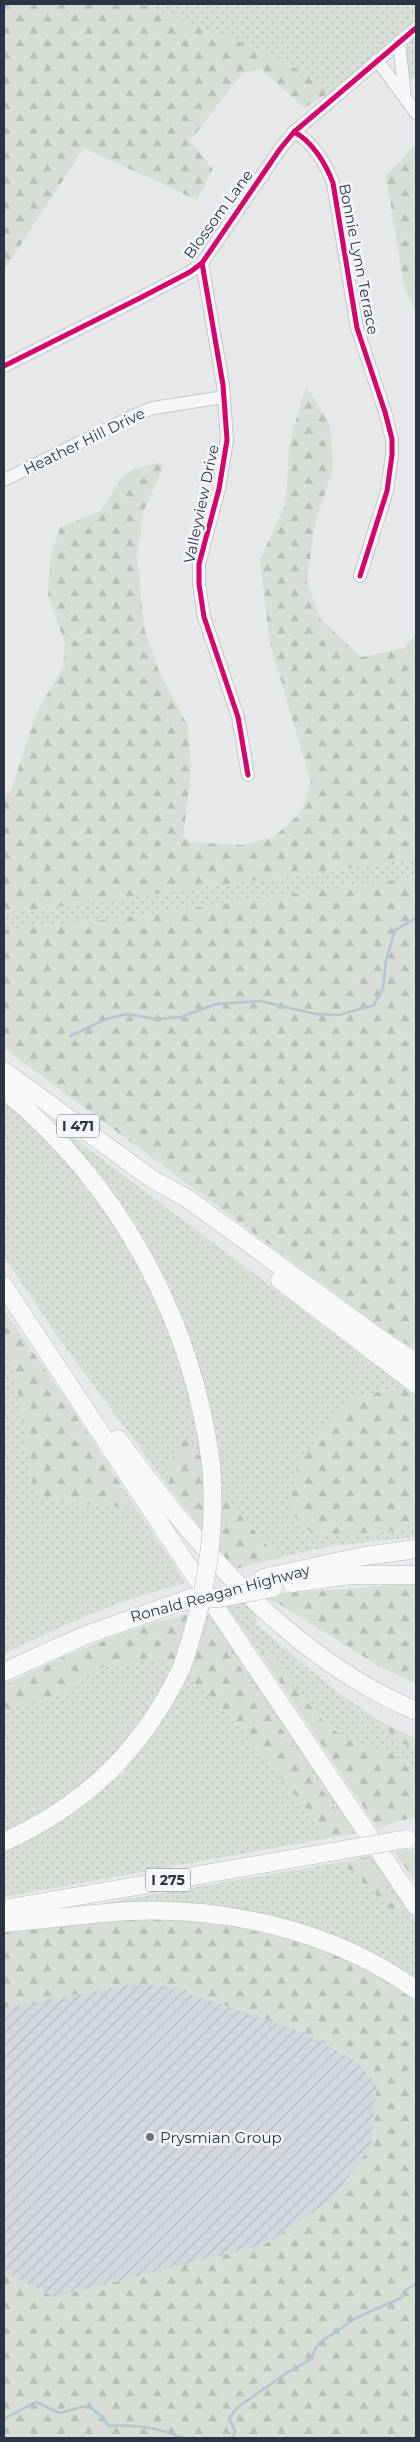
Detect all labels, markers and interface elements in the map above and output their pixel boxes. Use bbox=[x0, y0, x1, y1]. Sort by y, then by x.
street label: Blossom Lane bbox=[179, 166, 257, 262]
street label: Bonnie Lynn Terrace bbox=[335, 182, 383, 336]
street label: Heather Hill Drive bbox=[20, 403, 148, 479]
street label: Valleyview Drive bbox=[179, 443, 223, 565]
road number: I 471 bbox=[57, 1114, 99, 1138]
street label: Ronald Reagan Highway bbox=[128, 1560, 313, 1626]
road number: I 275 bbox=[146, 1868, 190, 1892]
place label: Prysmian Group bbox=[160, 2128, 282, 2147]
marker: Prysmian Group bbox=[144, 2131, 156, 2143]

